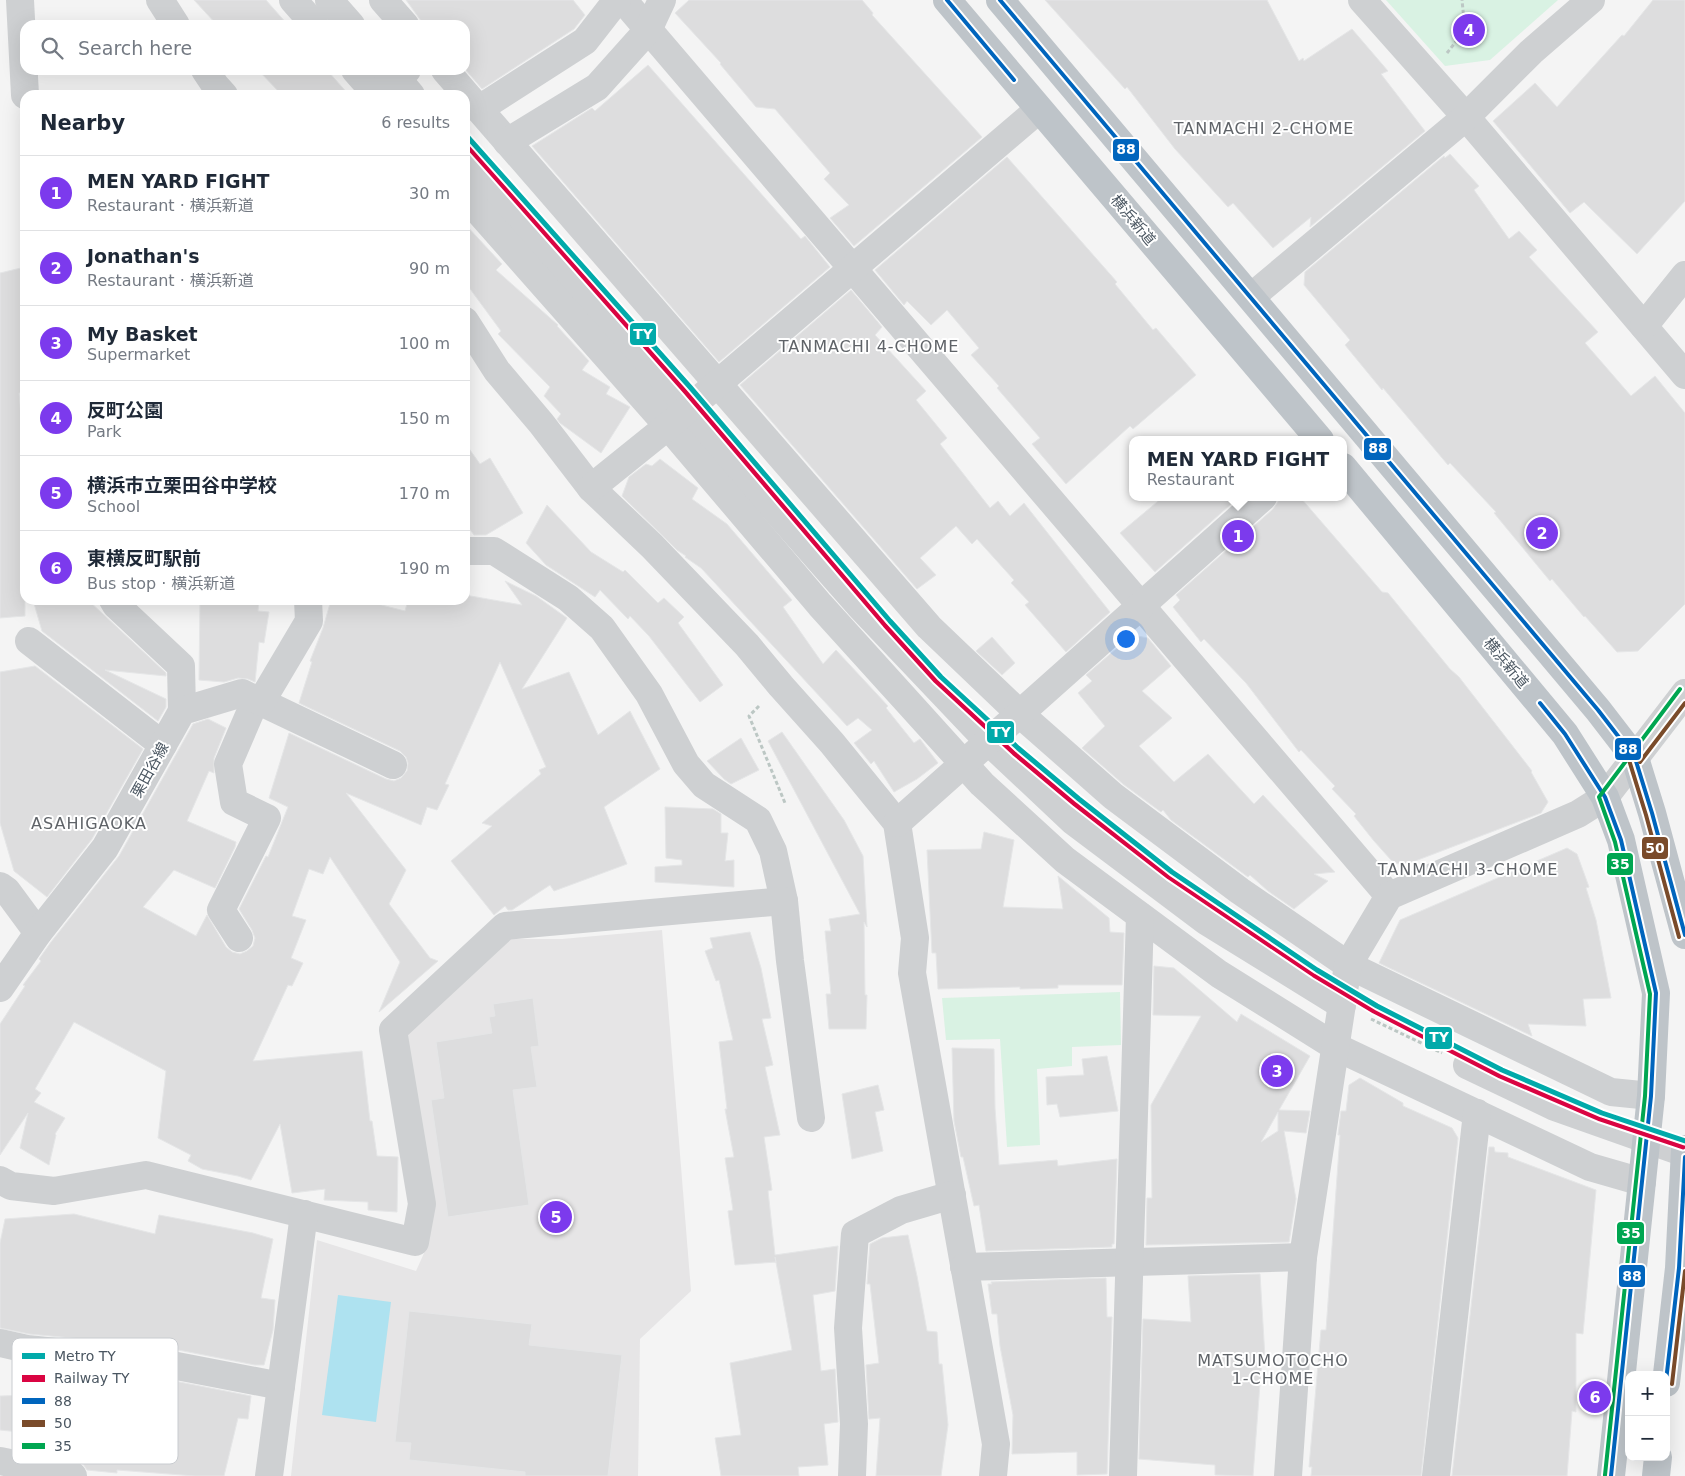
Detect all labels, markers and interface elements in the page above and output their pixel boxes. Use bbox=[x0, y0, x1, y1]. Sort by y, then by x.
pin: 4 bbox=[1453, 11, 1485, 49]
search box bbox=[20, 20, 470, 75]
icon: search bbox=[38, 34, 66, 62]
text: Search here bbox=[78, 37, 192, 59]
text: Nearby bbox=[40, 111, 125, 135]
text: 6 results bbox=[381, 113, 450, 132]
district label: TANMACHI 2-CHOME bbox=[1173, 119, 1354, 138]
line badge: 88 bbox=[1112, 138, 1140, 162]
text: 88 bbox=[1116, 141, 1136, 157]
text: MEN YARD FIGHT bbox=[87, 170, 270, 192]
text: 1 bbox=[50, 184, 62, 203]
text: 30 m bbox=[409, 184, 450, 203]
street label: 横浜新道 bbox=[1107, 191, 1159, 249]
text: Restaurant · 横浜新道 bbox=[87, 196, 254, 215]
text: Jonathan's bbox=[87, 245, 200, 267]
text: 2 bbox=[50, 259, 62, 278]
text: 90 m bbox=[409, 259, 450, 278]
text: Restaurant · 横浜新道 bbox=[87, 271, 254, 290]
line badge: TY bbox=[629, 322, 657, 346]
text: My Basket bbox=[87, 323, 198, 345]
text: TY bbox=[633, 326, 654, 342]
text: 3 bbox=[50, 334, 62, 353]
text: 100 m bbox=[399, 334, 450, 353]
district label: TANMACHI 4-CHOME bbox=[778, 337, 959, 356]
text: Supermarket bbox=[87, 345, 190, 364]
text: 反町公園 bbox=[87, 399, 163, 421]
text: 4 bbox=[50, 409, 62, 428]
text: 150 m bbox=[399, 409, 450, 428]
text: Park bbox=[87, 422, 122, 441]
popup bbox=[1129, 436, 1347, 501]
line badge: 88 bbox=[1363, 437, 1392, 461]
text: 88 bbox=[1368, 440, 1388, 456]
text: MEN YARD FIGHT bbox=[1147, 448, 1329, 470]
text: Restaurant bbox=[1147, 470, 1234, 489]
text: 横浜市立栗田谷中学校 bbox=[87, 474, 277, 496]
text: 5 bbox=[50, 484, 62, 503]
text: 170 m bbox=[399, 484, 450, 503]
text: School bbox=[87, 497, 140, 516]
pin: 2 bbox=[1526, 514, 1558, 552]
pin: 1 bbox=[1222, 517, 1254, 555]
text: 東横反町駅前 bbox=[87, 547, 201, 569]
text: 6 bbox=[50, 559, 62, 578]
text: 190 m bbox=[399, 559, 450, 578]
text: Bus stop · 横浜新道 bbox=[87, 574, 235, 593]
your location bbox=[1113, 626, 1139, 652]
street label: 横浜新道 bbox=[1480, 634, 1532, 692]
line badge: TY bbox=[986, 720, 1015, 744]
text: TY bbox=[991, 724, 1012, 740]
line badge: 88 bbox=[1614, 737, 1642, 761]
street label: 栗田谷線 bbox=[128, 739, 172, 801]
text: 88 bbox=[1618, 741, 1638, 757]
district label: ASAHIGAOKA bbox=[31, 814, 147, 833]
line badge: 50 bbox=[1641, 836, 1669, 860]
text: 50 bbox=[1645, 840, 1665, 856]
line badge: 35 bbox=[1606, 852, 1634, 876]
text: 35 bbox=[1610, 856, 1630, 872]
district label: TANMACHI 3-CHOME bbox=[1377, 860, 1558, 879]
line badge: TY bbox=[1424, 1026, 1453, 1050]
text: TY bbox=[1429, 1029, 1450, 1045]
pin: 3 bbox=[1261, 1052, 1293, 1090]
pin: 5 bbox=[540, 1198, 572, 1236]
line badge: 35 bbox=[1616, 1221, 1645, 1245]
text: 35 bbox=[1621, 1225, 1641, 1241]
line badge: 88 bbox=[1618, 1264, 1646, 1288]
text: 88 bbox=[1622, 1268, 1642, 1284]
legend bbox=[12, 1338, 178, 1464]
text: Metro TY bbox=[54, 1348, 116, 1364]
district label: MATSUMOTOCHO 1-CHOME bbox=[1197, 1351, 1349, 1388]
text: Railway TY bbox=[54, 1370, 130, 1386]
map controls bbox=[1625, 1371, 1670, 1461]
button: + bbox=[1625, 1371, 1670, 1416]
pin: 6 bbox=[1579, 1378, 1611, 1416]
text: 88 bbox=[54, 1393, 72, 1409]
text: 50 bbox=[54, 1415, 72, 1431]
button: − bbox=[1625, 1416, 1670, 1461]
text: 35 bbox=[54, 1438, 72, 1454]

